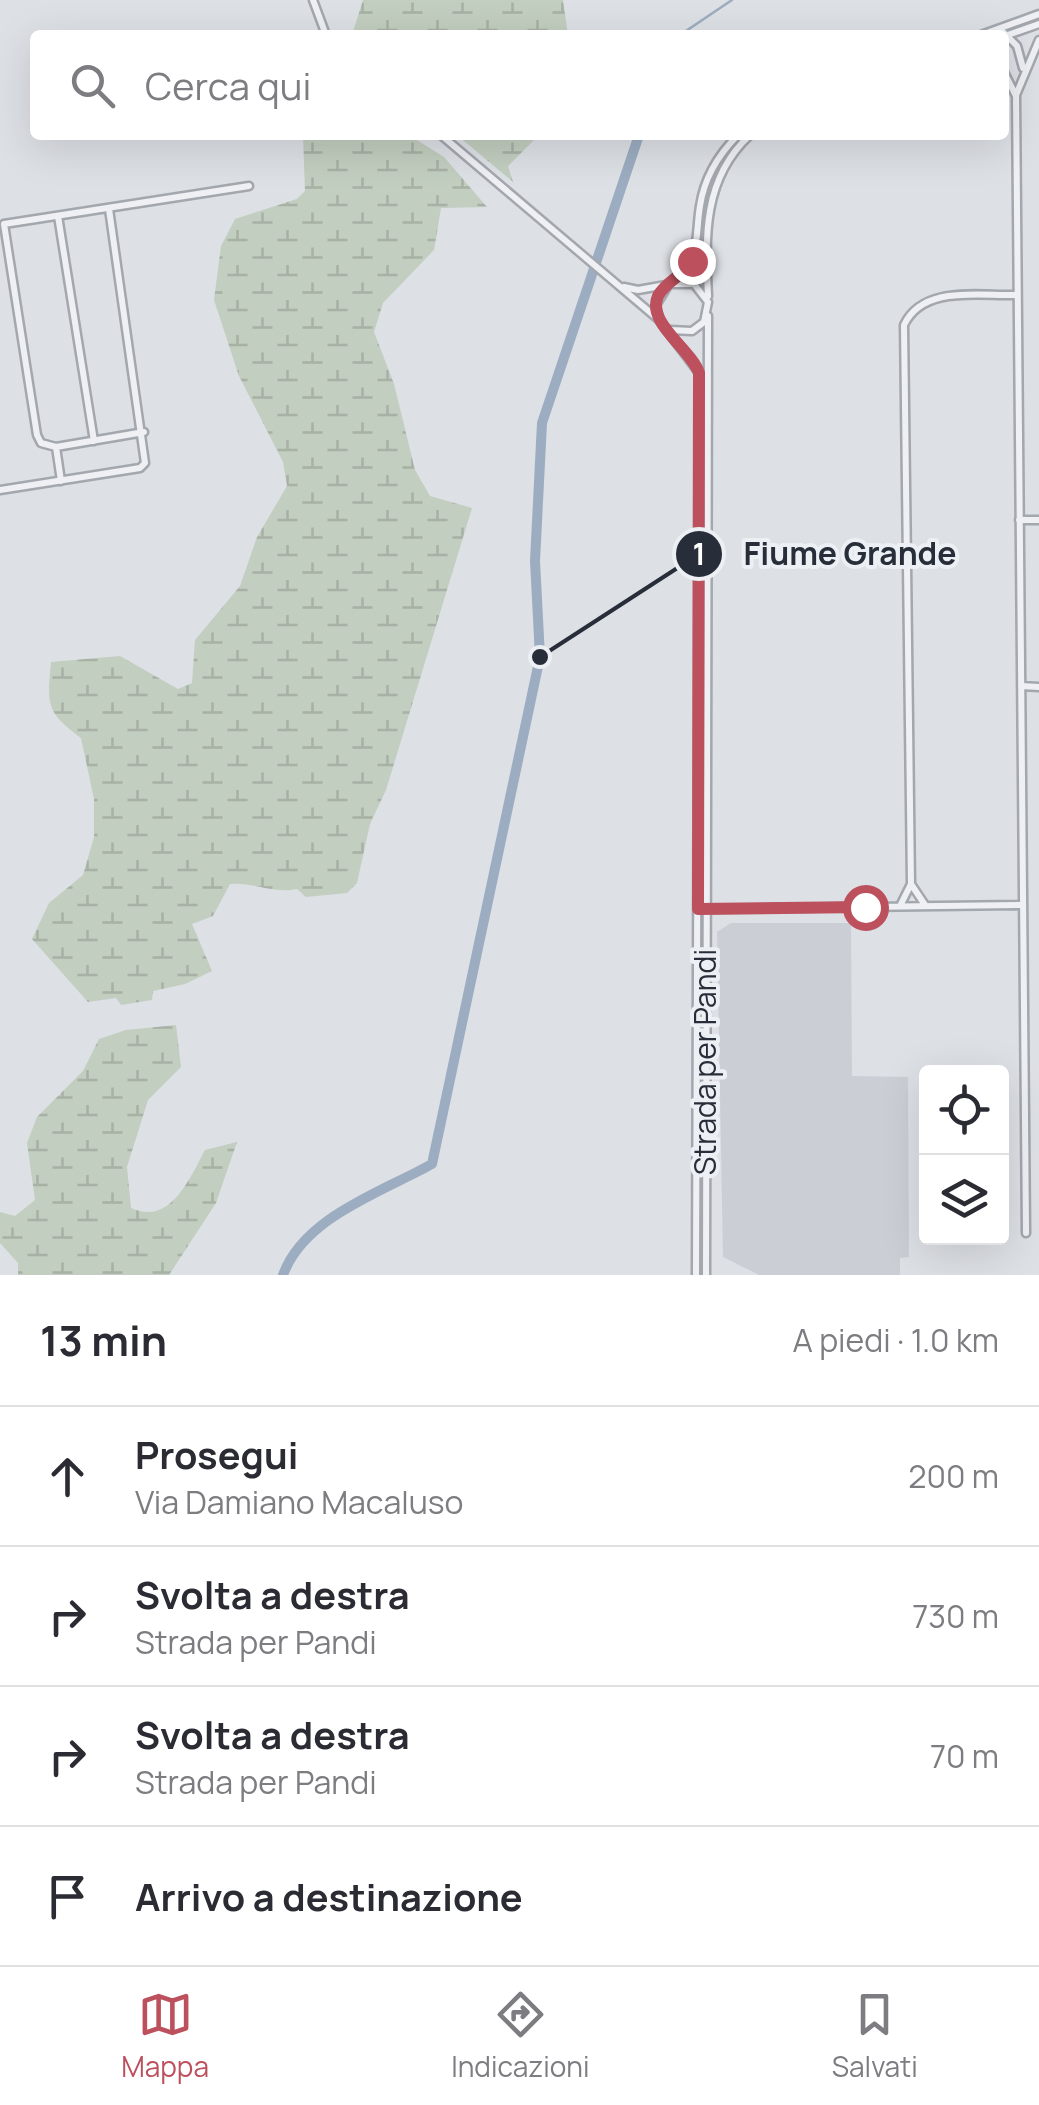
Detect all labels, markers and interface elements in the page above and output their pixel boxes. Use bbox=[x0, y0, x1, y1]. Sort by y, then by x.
search box bbox=[30, 30, 1009, 140]
icon: search bbox=[65, 58, 120, 113]
text: Cerca qui bbox=[145, 59, 311, 111]
route end bbox=[670, 239, 716, 285]
callout: Fiume Grande bbox=[674, 523, 977, 585]
text: Fiume Grande bbox=[744, 531, 956, 575]
text: 1 bbox=[692, 533, 706, 574]
route start bbox=[843, 885, 889, 931]
street label: Strada per Pandi bbox=[684, 949, 725, 1175]
map controls bbox=[919, 1065, 1009, 1245]
button: locate bbox=[919, 1065, 1009, 1155]
button: layers bbox=[919, 1155, 1009, 1245]
text: 13 min bbox=[40, 1311, 167, 1369]
text: A piedi · 1.0 km bbox=[792, 1318, 999, 1362]
text: Prosegui bbox=[135, 1428, 298, 1480]
icon: ahead bbox=[40, 1449, 95, 1504]
text: 200 m bbox=[908, 1454, 999, 1498]
text: Via Damiano Macaluso bbox=[135, 1480, 463, 1524]
text: Svolta a destra bbox=[135, 1568, 410, 1620]
icon: right bbox=[40, 1589, 95, 1644]
text: 730 m bbox=[912, 1594, 999, 1638]
text: Strada per Pandi bbox=[135, 1620, 377, 1664]
text: Svolta a destra bbox=[135, 1708, 410, 1760]
icon: right bbox=[40, 1729, 95, 1784]
text: 70 m bbox=[930, 1734, 999, 1778]
text: Strada per Pandi bbox=[135, 1760, 377, 1804]
icon: arrive bbox=[40, 1869, 95, 1924]
text: Arrivo a destinazione bbox=[135, 1870, 523, 1922]
tab: Mappa bbox=[121, 1987, 209, 2085]
tab: Indicazioni bbox=[451, 1987, 590, 2085]
tab: Salvati bbox=[832, 1987, 918, 2085]

